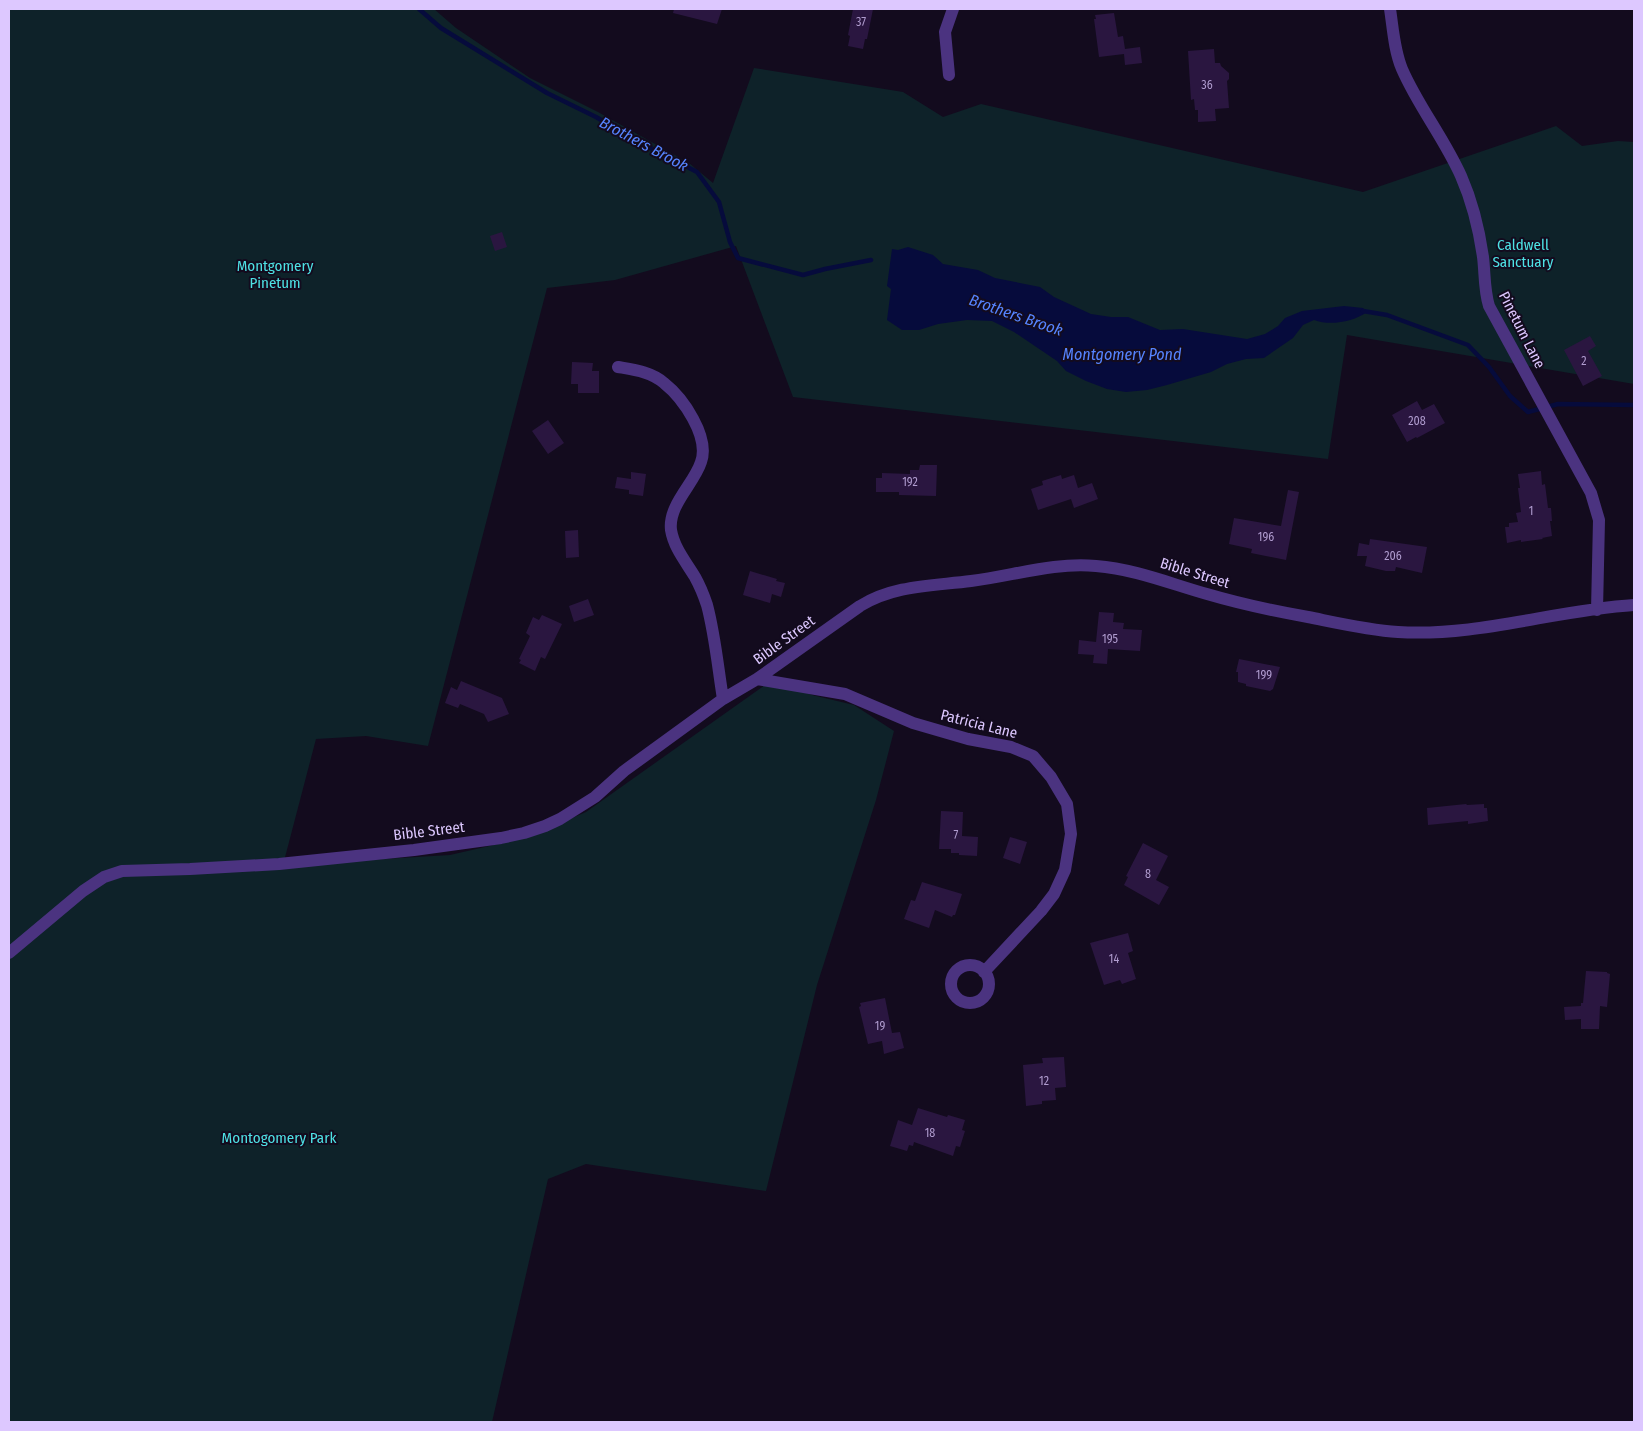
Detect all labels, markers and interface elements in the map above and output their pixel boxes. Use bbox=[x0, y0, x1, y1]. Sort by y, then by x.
house number: 37 bbox=[856, 15, 866, 29]
house number: 36 bbox=[1201, 78, 1213, 92]
water label: Brothers Brook bbox=[596, 113, 692, 175]
park label: Caldwell Sanctuary bbox=[1492, 236, 1554, 271]
park label: Montgomery Pinetum bbox=[237, 257, 314, 292]
street label: Pinetum Lane bbox=[1495, 289, 1549, 371]
water label: Brothers Brook bbox=[967, 290, 1065, 340]
water label: Montgomery Pond bbox=[1063, 345, 1182, 364]
house number: 2 bbox=[1581, 354, 1587, 368]
house number: 208 bbox=[1408, 414, 1426, 428]
house number: 192 bbox=[902, 475, 918, 489]
house number: 1 bbox=[1529, 504, 1533, 518]
house number: 196 bbox=[1258, 530, 1274, 544]
house number: 206 bbox=[1384, 549, 1402, 563]
street label: Bible Street bbox=[1158, 554, 1232, 592]
street label: Bible Street bbox=[750, 612, 818, 668]
house number: 195 bbox=[1102, 632, 1118, 646]
house number: 199 bbox=[1256, 668, 1272, 682]
street label: Patricia Lane bbox=[939, 706, 1019, 742]
street label: Bible Street bbox=[392, 818, 466, 844]
house number: 7 bbox=[954, 828, 959, 842]
house number: 8 bbox=[1145, 867, 1151, 881]
house number: 14 bbox=[1109, 952, 1119, 966]
house number: 19 bbox=[875, 1019, 885, 1033]
house number: 12 bbox=[1039, 1074, 1049, 1088]
house number: 18 bbox=[925, 1126, 935, 1140]
park label: Montogomery Park bbox=[222, 1129, 336, 1147]

